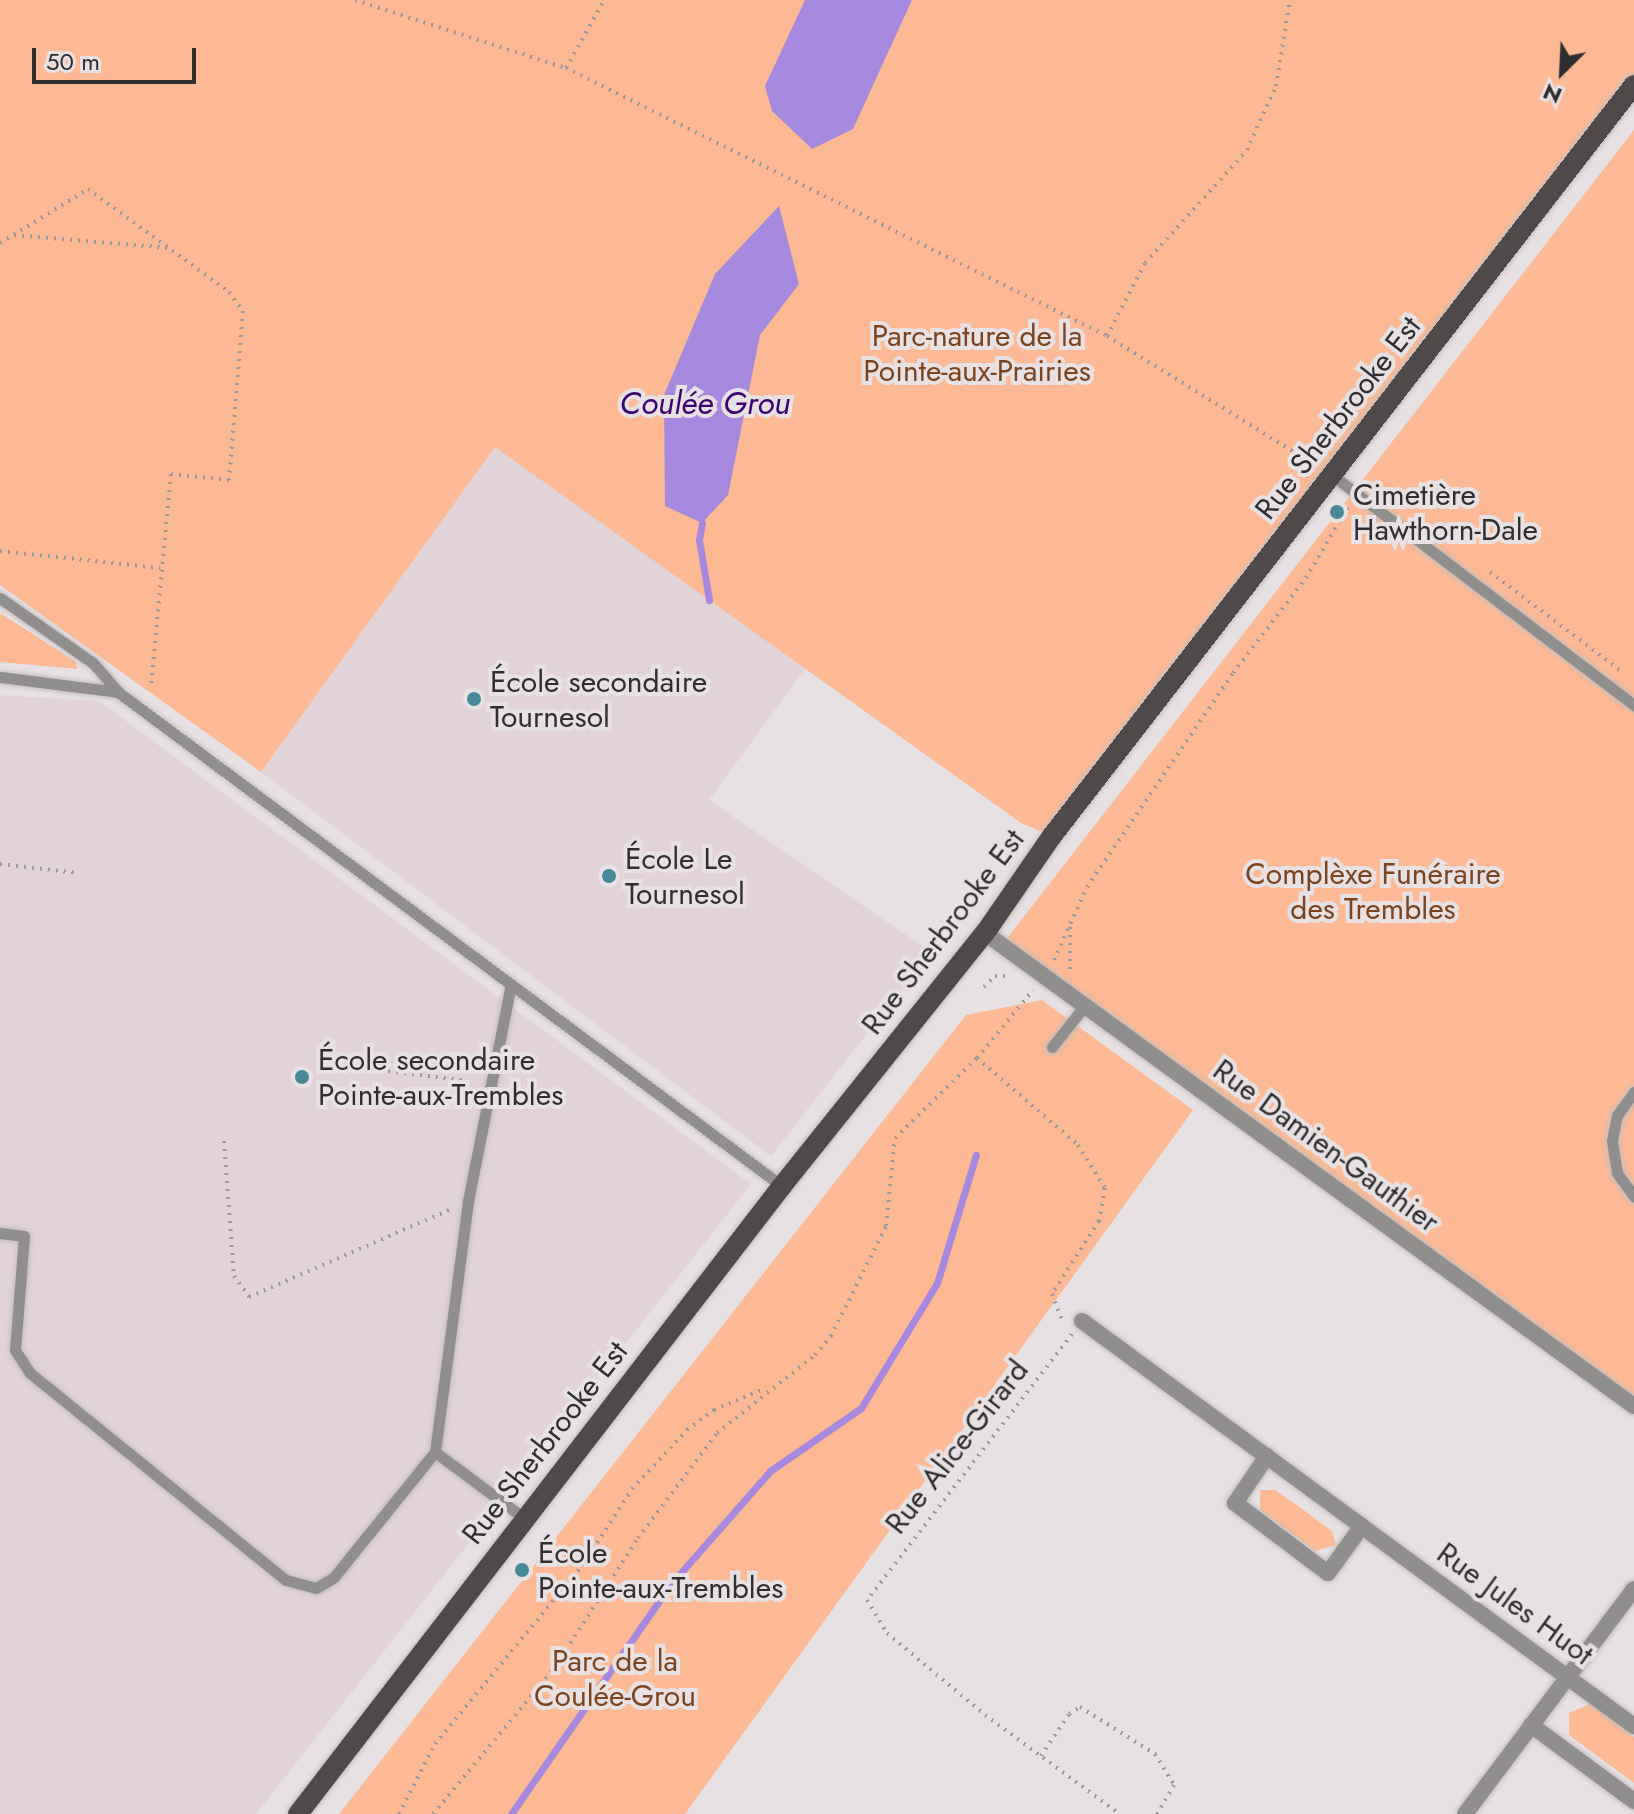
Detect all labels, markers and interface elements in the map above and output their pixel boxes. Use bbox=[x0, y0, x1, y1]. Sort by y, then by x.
scale bar bbox=[36, 32, 200, 82]
north arrow bbox=[1522, 32, 1602, 112]
text: 50 m bbox=[46, 44, 100, 79]
text: N bbox=[1538, 76, 1567, 112]
street label: Rue Sherbrooke Est bbox=[1248, 309, 1428, 527]
park label: Parc-nature de la Pointe-aux-Prairies bbox=[863, 318, 1091, 388]
water label: Coulée Grou bbox=[620, 384, 790, 422]
place label: Cimetière Hawthorn-Dale bbox=[1353, 477, 1538, 548]
marker: Cimetière Hawthorn-Dale bbox=[1328, 503, 1346, 521]
place label: École secondaire Tournesol bbox=[490, 664, 707, 734]
marker: École secondaire Tournesol bbox=[465, 690, 483, 708]
street label: Rue Sherbrooke Est bbox=[854, 822, 1032, 1042]
place label: École Le Tournesol bbox=[625, 841, 745, 912]
park label: Complèxe Funéraire des Trembles bbox=[1245, 856, 1501, 926]
marker: École Le Tournesol bbox=[600, 867, 618, 885]
place label: École secondaire Pointe-aux-Trembles bbox=[318, 1042, 563, 1112]
street label: Rue Damien-Gauthier bbox=[1206, 1052, 1446, 1240]
marker: École secondaire Pointe-aux-Trembles bbox=[293, 1068, 311, 1086]
street label: Rue Sherbrooke Est bbox=[455, 1334, 635, 1552]
street label: Rue Alice-Girard bbox=[878, 1353, 1036, 1541]
place label: École Pointe-aux-Trembles bbox=[538, 1535, 783, 1606]
street label: Rue Jules Huot bbox=[1430, 1535, 1600, 1673]
marker: École Pointe-aux-Trembles bbox=[513, 1561, 531, 1579]
park label: Parc de la Coulée-Grou bbox=[534, 1643, 696, 1714]

